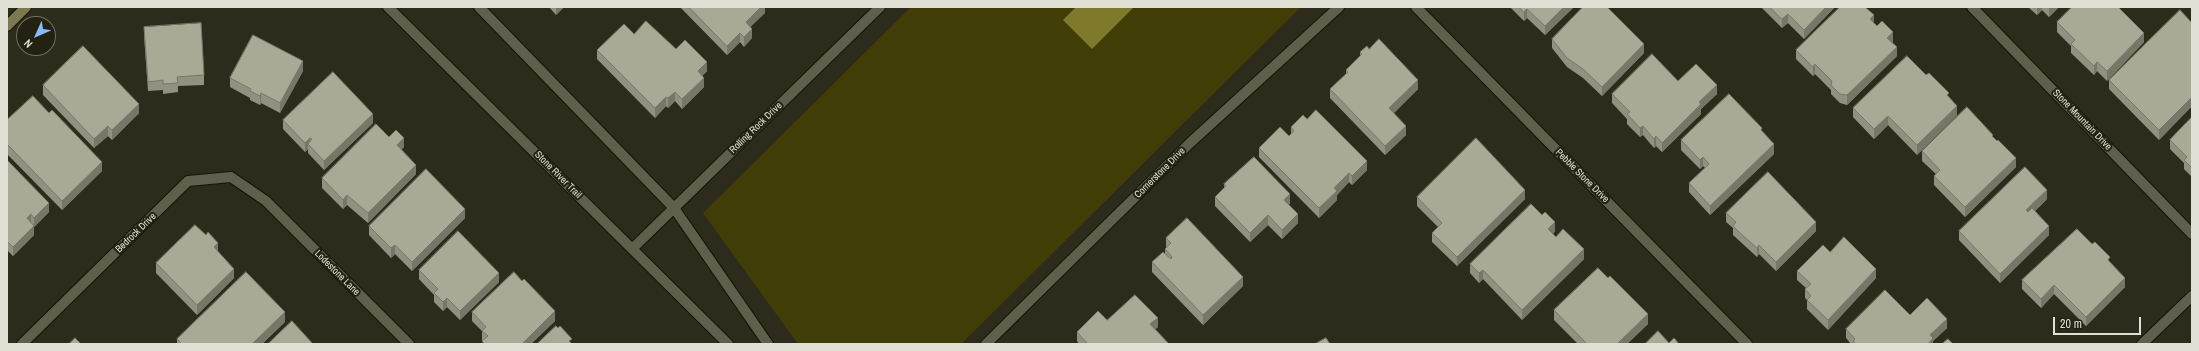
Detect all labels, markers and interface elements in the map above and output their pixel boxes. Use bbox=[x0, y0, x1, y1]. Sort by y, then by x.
north arrow bbox=[16, 16, 56, 56]
text: N bbox=[21, 37, 35, 51]
street label: Stone Mountain Drive bbox=[2050, 87, 2114, 153]
street label: Rolling Rock Drive bbox=[727, 100, 785, 156]
street label: Cornerstone Drive bbox=[1132, 145, 1188, 201]
street label: Pebble Stone Drive bbox=[1553, 147, 1611, 205]
street label: Stone River Trail bbox=[532, 149, 584, 201]
street label: Bedrock Drive bbox=[113, 211, 159, 255]
street label: Lodestone Lane bbox=[312, 248, 362, 298]
scale bar bbox=[2055, 309, 2143, 335]
text: 20 m bbox=[2060, 316, 2082, 332]

